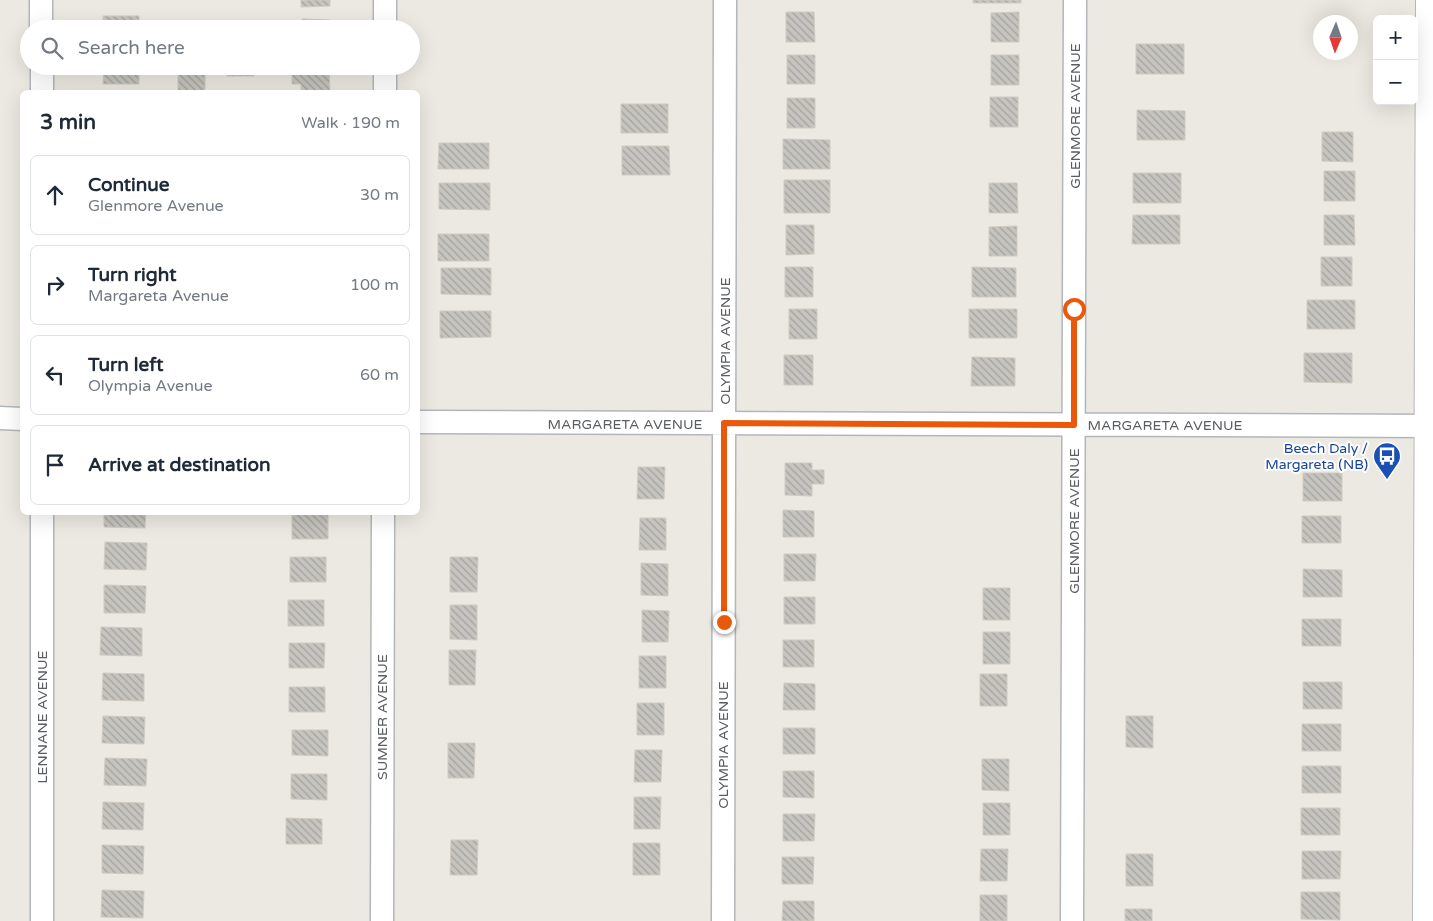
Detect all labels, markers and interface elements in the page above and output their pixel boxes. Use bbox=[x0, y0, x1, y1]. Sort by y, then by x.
north arrow bbox=[1313, 15, 1358, 60]
map controls bbox=[1373, 15, 1418, 105]
button: + bbox=[1373, 15, 1418, 60]
search box bbox=[20, 20, 420, 75]
icon: search bbox=[38, 34, 66, 62]
text: Search here bbox=[78, 37, 185, 59]
street label: GLENMORE AVENUE bbox=[1067, 43, 1084, 189]
button: − bbox=[1373, 60, 1418, 105]
text: 3 min bbox=[40, 110, 96, 135]
text: Walk · 190 m bbox=[301, 113, 400, 133]
text: Continue bbox=[88, 174, 170, 196]
icon: ahead bbox=[41, 181, 69, 209]
text: 30 m bbox=[360, 185, 399, 205]
text: Glenmore Avenue bbox=[88, 196, 224, 216]
text: Turn right bbox=[88, 264, 176, 286]
icon: right bbox=[41, 271, 69, 299]
text: 100 m bbox=[350, 275, 399, 295]
street label: OLYMPIA AVENUE bbox=[717, 277, 734, 405]
text: Margareta Avenue bbox=[88, 286, 229, 306]
route start bbox=[1063, 298, 1086, 321]
text: Turn left bbox=[88, 354, 164, 376]
icon: left bbox=[41, 361, 69, 389]
text: 60 m bbox=[360, 365, 399, 385]
text: Olympia Avenue bbox=[88, 376, 213, 396]
street label: MARGARETA AVENUE bbox=[548, 416, 703, 433]
street label: MARGARETA AVENUE bbox=[1088, 417, 1243, 434]
place label: Beech Daly / Margareta (NB) bbox=[1265, 440, 1368, 473]
bus stop icon: Beech Daly / Margareta (NB) bbox=[1372, 441, 1402, 480]
street label: GLENMORE AVENUE bbox=[1066, 448, 1083, 594]
icon: arrive bbox=[41, 451, 69, 479]
text: Arrive at destination bbox=[88, 454, 271, 476]
route end bbox=[713, 611, 736, 634]
street label: LENNANE AVENUE bbox=[34, 650, 51, 784]
street label: SUMNER AVENUE bbox=[374, 654, 391, 780]
street label: OLYMPIA AVENUE bbox=[715, 681, 732, 809]

